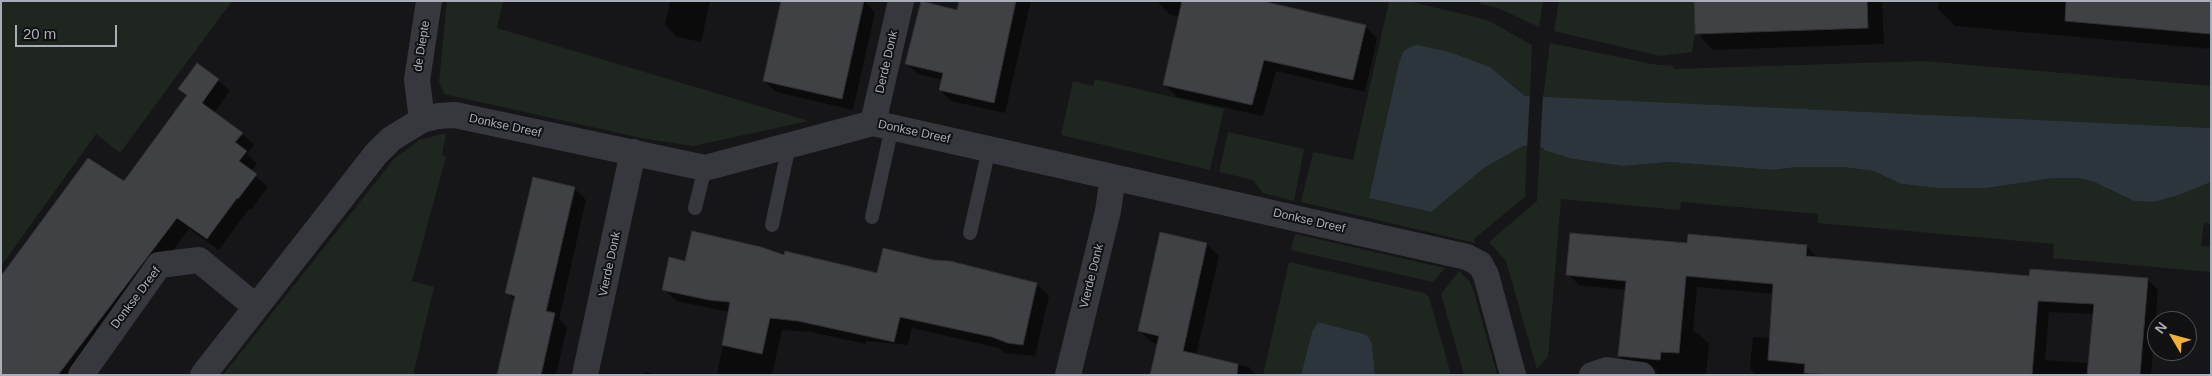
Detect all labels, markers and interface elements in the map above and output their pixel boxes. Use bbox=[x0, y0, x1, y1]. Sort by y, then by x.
scale bar bbox=[18, 15, 120, 47]
street label: de Diepte bbox=[411, 20, 433, 72]
text: 20 m bbox=[23, 25, 56, 42]
street label: Derde Donk bbox=[873, 29, 901, 95]
street label: Donkse Dreef bbox=[468, 111, 542, 141]
street label: Donkse Dreef bbox=[877, 117, 951, 147]
street label: Donkse Dreef bbox=[1272, 206, 1346, 236]
street label: Vierde Donk bbox=[596, 230, 624, 298]
street label: Vierde Donk bbox=[1077, 242, 1107, 310]
street label: Donkse Dreef bbox=[108, 264, 164, 332]
north arrow bbox=[2147, 311, 2197, 361]
text: N bbox=[2151, 319, 2170, 336]

